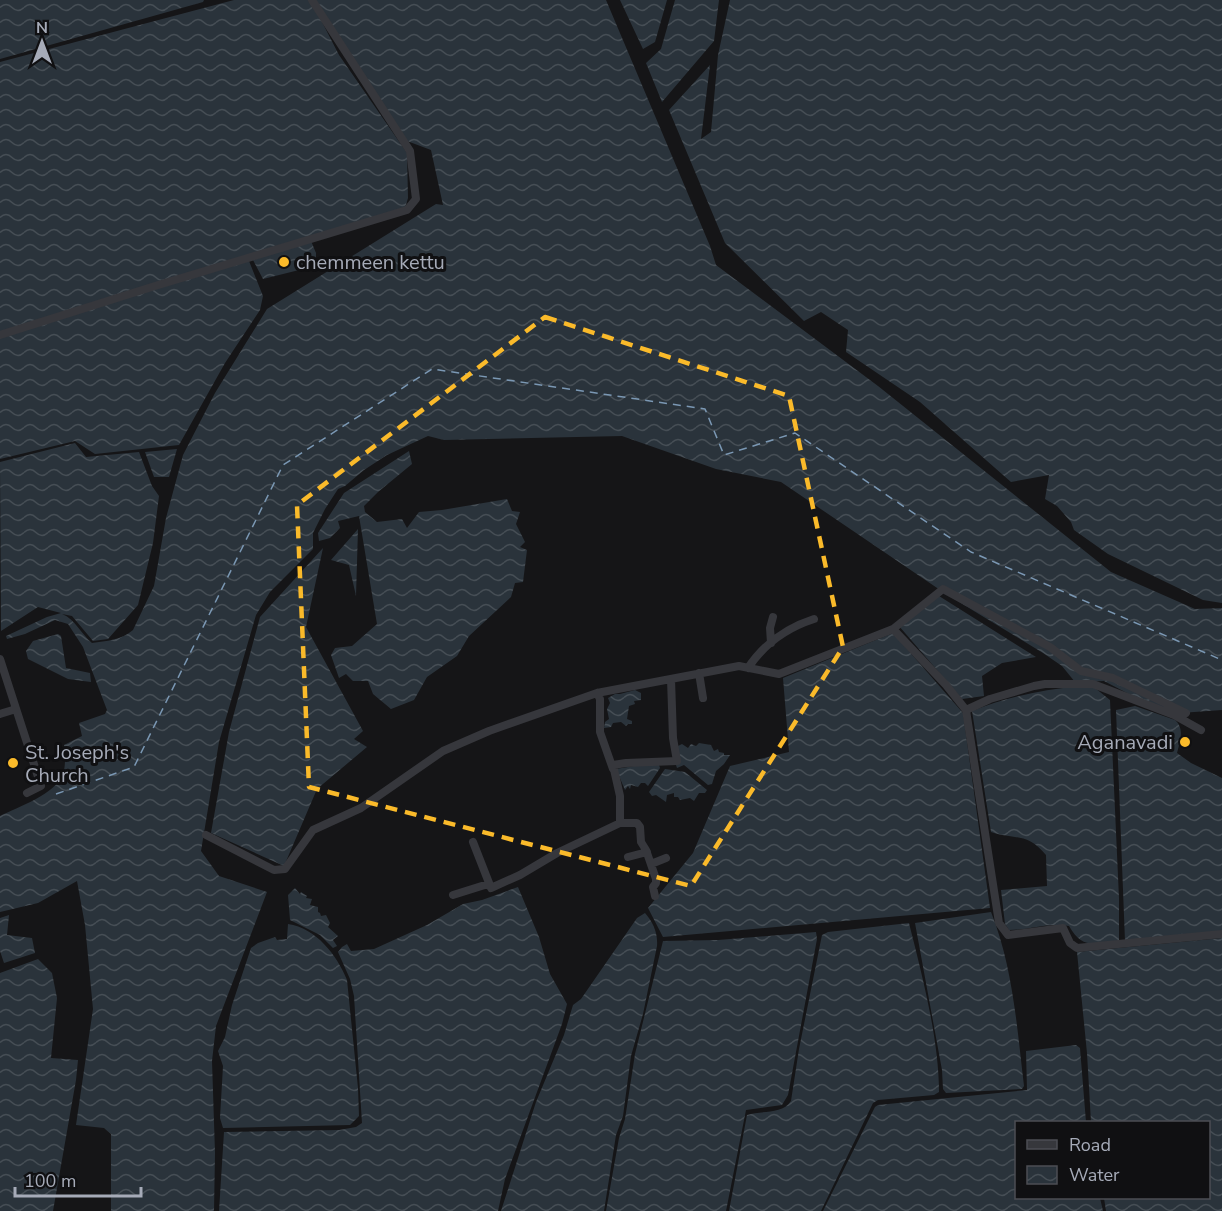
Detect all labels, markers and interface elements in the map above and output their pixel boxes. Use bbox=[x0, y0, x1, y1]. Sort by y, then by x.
north arrow bbox=[12, 12, 72, 72]
text: N bbox=[36, 17, 48, 39]
place label: chemmeen kettu bbox=[296, 249, 445, 276]
marker: chemmeen kettu bbox=[277, 255, 291, 269]
place label: Aganavadi bbox=[1077, 729, 1173, 756]
marker: Aganavadi bbox=[1178, 735, 1192, 749]
place label: St. Joseph's Church bbox=[25, 739, 129, 789]
marker: St. Joseph's Church bbox=[6, 756, 20, 770]
legend bbox=[1015, 1121, 1210, 1199]
text: Road bbox=[1069, 1133, 1111, 1157]
scale bar bbox=[15, 1160, 141, 1198]
text: Water bbox=[1069, 1163, 1120, 1187]
text: 100 m bbox=[24, 1169, 76, 1193]

